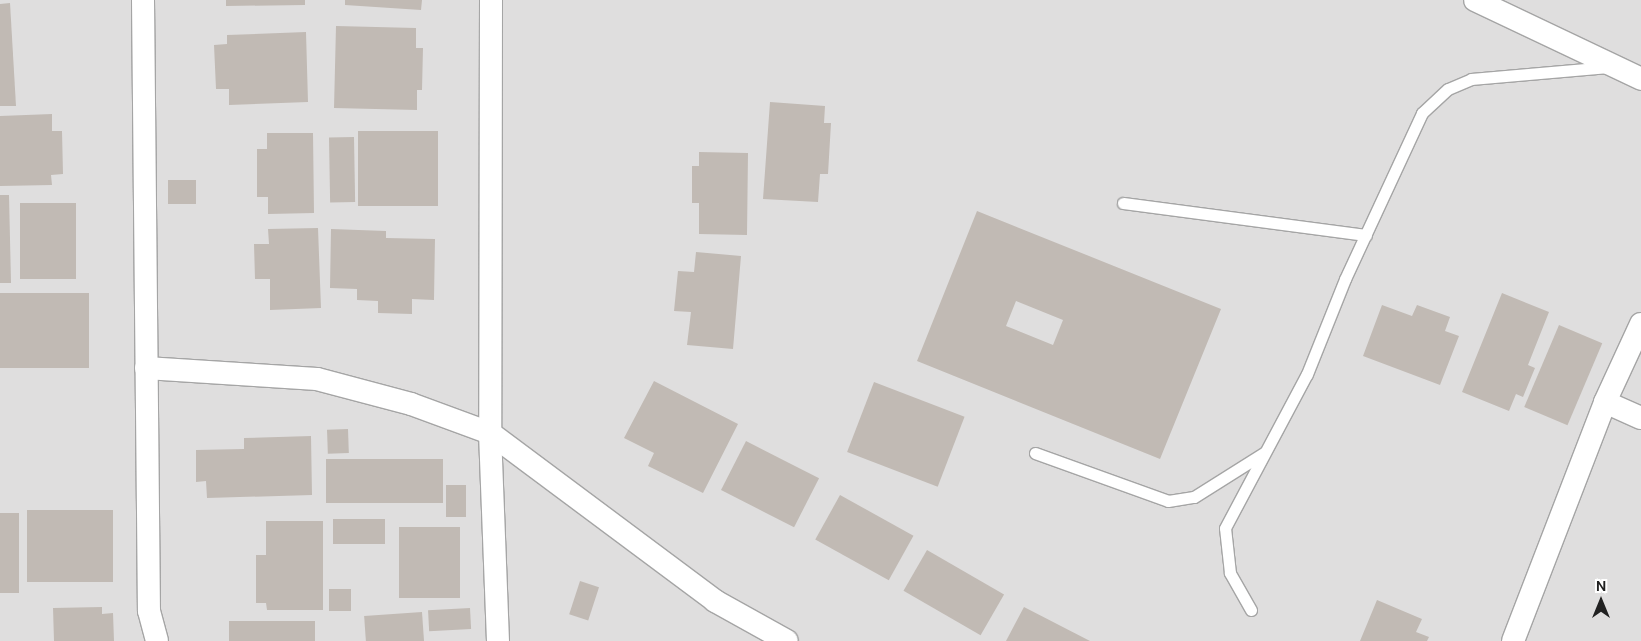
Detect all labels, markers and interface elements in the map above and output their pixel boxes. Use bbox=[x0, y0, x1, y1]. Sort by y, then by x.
north arrow bbox=[1576, 576, 1626, 626]
text: N bbox=[1596, 577, 1606, 595]

